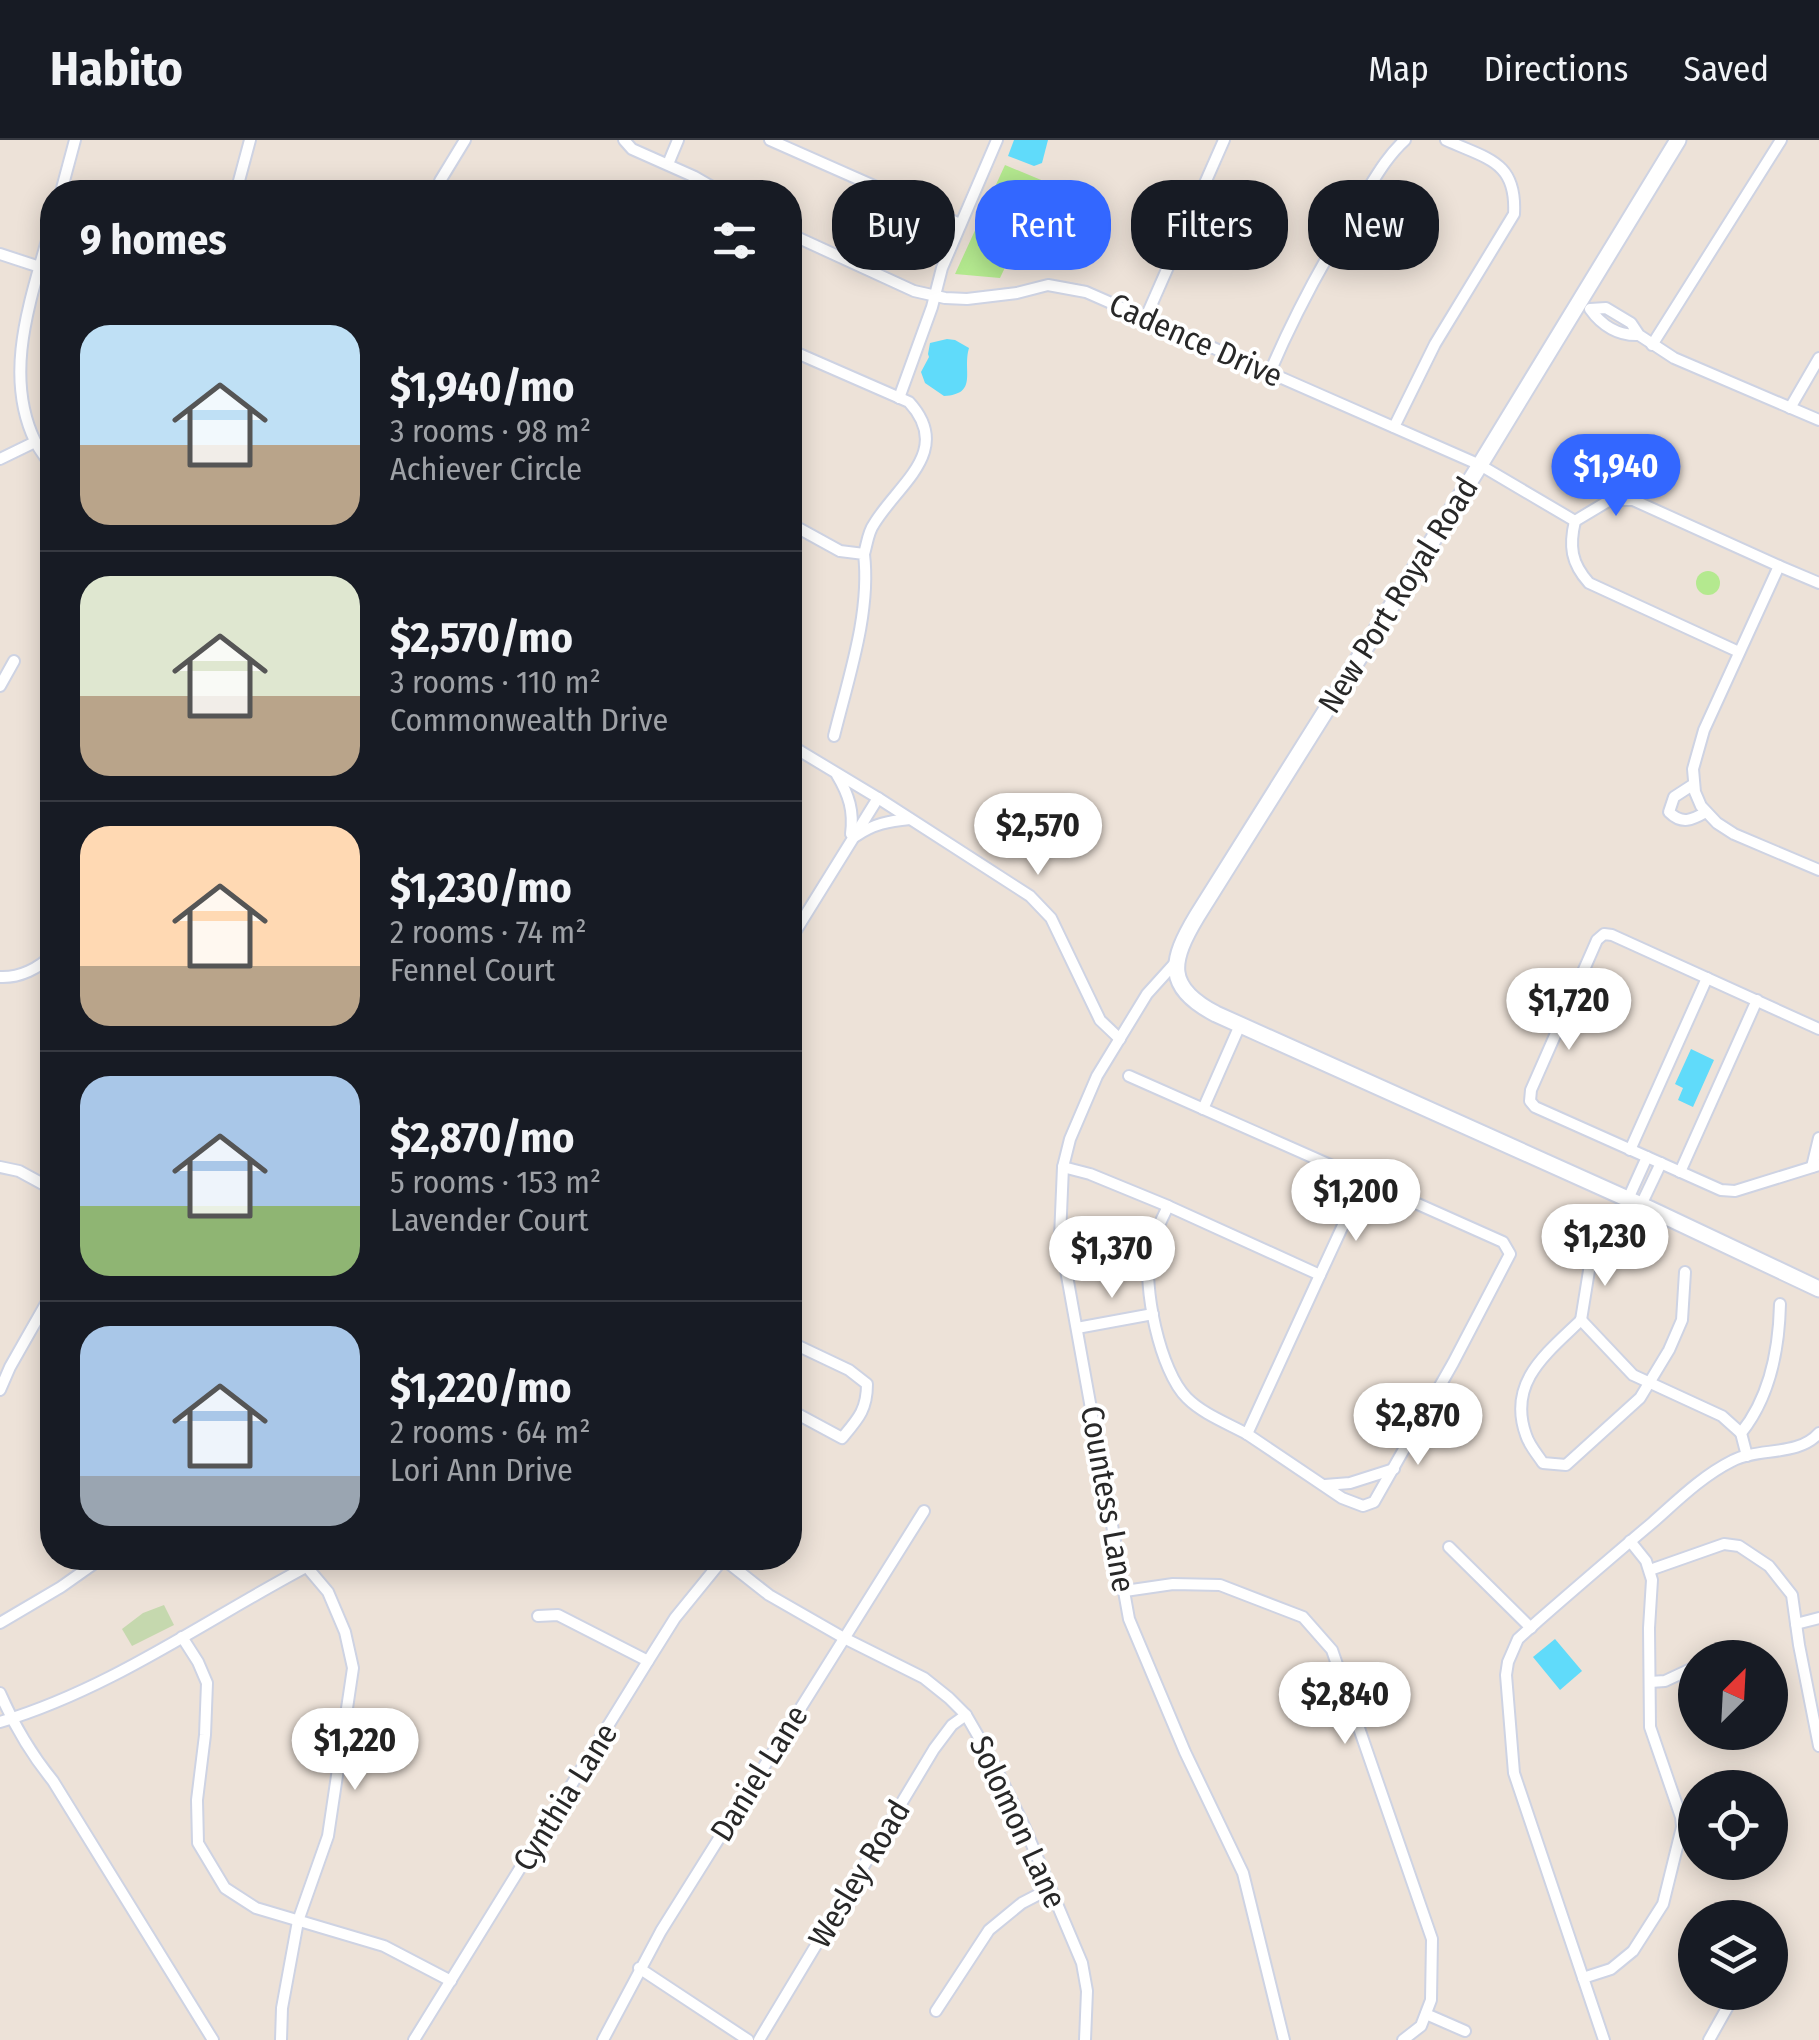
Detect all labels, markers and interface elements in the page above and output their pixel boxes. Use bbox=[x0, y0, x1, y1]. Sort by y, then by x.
text: Habito bbox=[50, 40, 183, 98]
text: Map bbox=[1368, 48, 1429, 90]
text: Directions bbox=[1484, 48, 1629, 90]
text: Saved bbox=[1684, 48, 1769, 90]
chip: Buy bbox=[832, 180, 955, 270]
chip: Rent bbox=[975, 180, 1111, 270]
chip: Filters bbox=[1131, 180, 1288, 270]
chip: New bbox=[1308, 180, 1439, 270]
icon: filters bbox=[707, 213, 762, 268]
text: 9 homes bbox=[80, 215, 227, 265]
street label: Cadence Drive bbox=[1103, 285, 1289, 395]
text: $1,940/mo bbox=[390, 362, 575, 412]
icon: home bbox=[160, 365, 280, 485]
text: 3 rooms · 98 m² bbox=[390, 412, 591, 450]
pin: $1,940 bbox=[1535, 434, 1697, 519]
text: $1,940 bbox=[1573, 447, 1659, 485]
text: Achiever Circle bbox=[390, 450, 582, 488]
street label: New Port Royal Road bbox=[1310, 470, 1486, 720]
text: $2,570/mo bbox=[390, 613, 573, 663]
icon: home bbox=[160, 616, 280, 736]
text: 3 rooms · 110 m² bbox=[390, 663, 601, 701]
text: Commonwealth Drive bbox=[390, 701, 668, 739]
pin: $2,570 bbox=[957, 793, 1119, 878]
text: $2,570 bbox=[996, 806, 1080, 844]
text: $1,230/mo bbox=[390, 863, 572, 913]
icon: home bbox=[160, 866, 280, 986]
text: 2 rooms · 74 m² bbox=[390, 913, 587, 951]
text: Fennel Court bbox=[390, 951, 555, 989]
pin: $1,720 bbox=[1488, 968, 1650, 1053]
text: $1,720 bbox=[1528, 981, 1610, 1019]
text: $2,870/mo bbox=[390, 1113, 574, 1163]
icon: home bbox=[160, 1116, 280, 1236]
pin: $1,200 bbox=[1275, 1159, 1437, 1244]
text: 5 rooms · 153 m² bbox=[390, 1163, 601, 1201]
text: $1,200 bbox=[1313, 1172, 1399, 1210]
text: Lavender Court bbox=[390, 1201, 588, 1239]
pin: $1,230 bbox=[1524, 1204, 1686, 1289]
pin: $1,370 bbox=[1031, 1216, 1193, 1301]
text: $1,230 bbox=[1564, 1217, 1646, 1255]
text: $1,370 bbox=[1071, 1229, 1153, 1267]
text: $1,220/mo bbox=[390, 1363, 571, 1413]
icon: home bbox=[160, 1366, 280, 1486]
pin: $2,870 bbox=[1337, 1383, 1499, 1468]
text: $2,870 bbox=[1376, 1396, 1460, 1434]
street label: Countess Lane bbox=[1073, 1403, 1143, 1595]
text: 2 rooms · 64 m² bbox=[390, 1413, 591, 1451]
text: Lori Ann Drive bbox=[390, 1451, 573, 1489]
north arrow bbox=[1678, 1640, 1788, 1750]
map controls bbox=[1678, 1640, 1788, 2010]
pin: $2,840 bbox=[1264, 1662, 1426, 1747]
text: $2,840 bbox=[1301, 1675, 1389, 1713]
street label: Daniel Lane bbox=[702, 1698, 816, 1848]
pin: $1,220 bbox=[274, 1708, 436, 1793]
street label: Cynthia Lane bbox=[505, 1716, 625, 1878]
text: $1,220 bbox=[314, 1721, 396, 1759]
street label: Solomon Lane bbox=[961, 1730, 1075, 1914]
button: locate bbox=[1678, 1770, 1788, 1880]
street label: Wesley Road bbox=[800, 1793, 918, 1955]
button: layers bbox=[1678, 1900, 1788, 2010]

